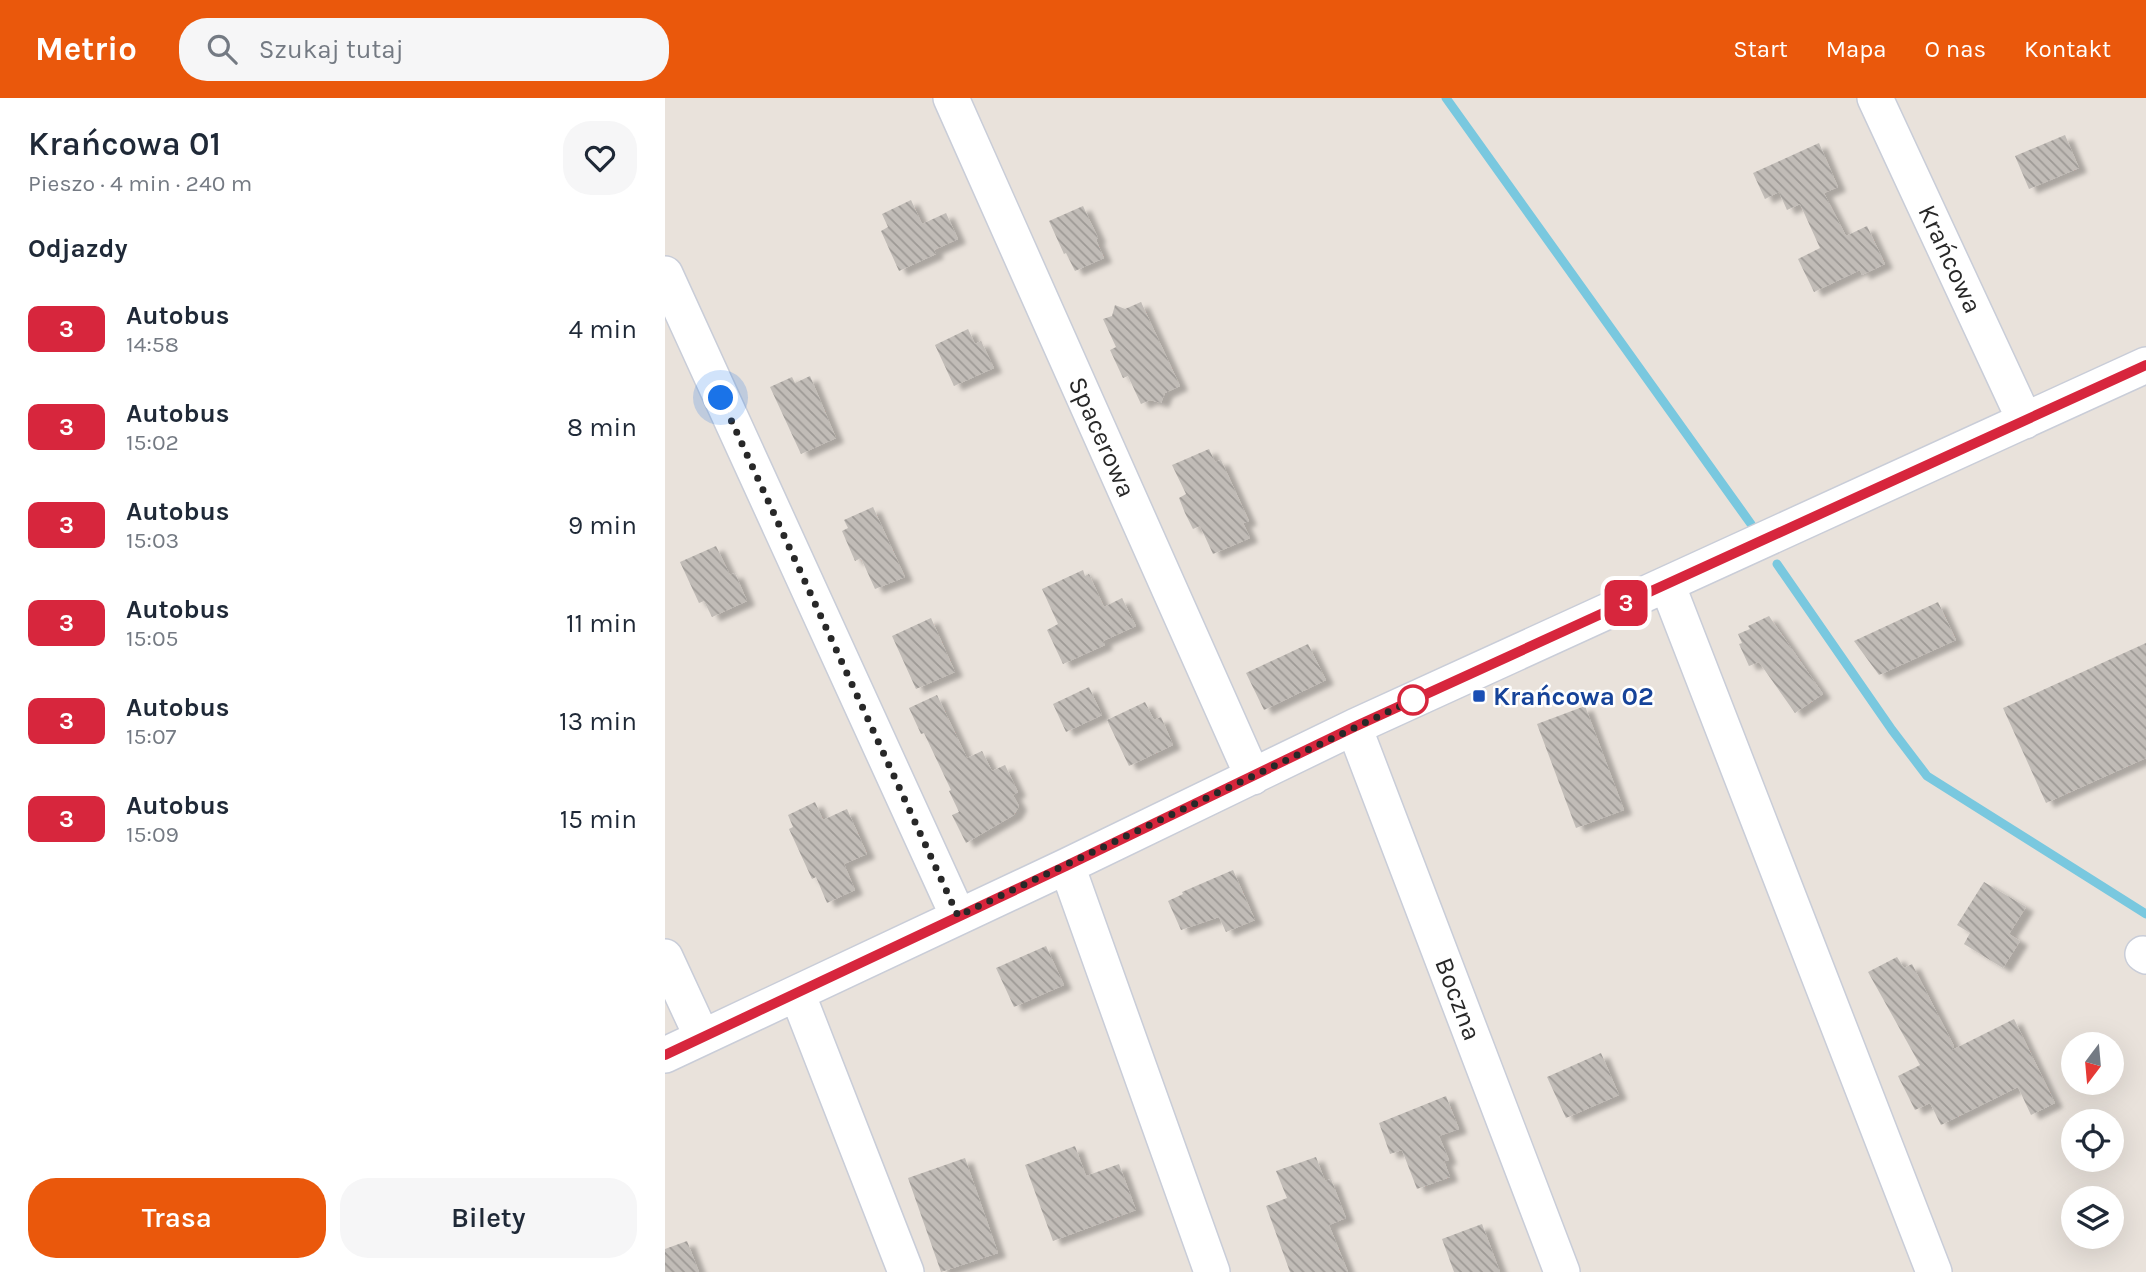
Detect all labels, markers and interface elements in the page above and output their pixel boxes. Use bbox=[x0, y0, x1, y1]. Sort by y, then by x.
search box bbox=[179, 18, 669, 81]
text: Metrio bbox=[35, 30, 137, 68]
icon: search bbox=[203, 30, 241, 68]
text: Szukaj tutaj bbox=[259, 34, 404, 65]
text: Start bbox=[1733, 35, 1788, 63]
text: Mapa bbox=[1826, 35, 1887, 63]
text: O nas bbox=[1925, 35, 1986, 63]
text: Kontakt bbox=[2024, 35, 2111, 63]
button: heart bbox=[563, 121, 637, 195]
text: Krańcowa 01 bbox=[28, 125, 221, 163]
text: Pieszo · 4 min · 240 m bbox=[28, 170, 252, 197]
street label: Krańcowa bbox=[1911, 200, 1989, 318]
text: Odjazdy bbox=[28, 233, 128, 264]
text: Autobus bbox=[126, 300, 230, 331]
text: 4 min bbox=[569, 314, 637, 345]
text: 3 bbox=[59, 315, 74, 343]
text: 14:58 bbox=[126, 331, 179, 358]
street label: Spacerowa bbox=[1062, 372, 1142, 502]
your location bbox=[703, 380, 738, 415]
text: Autobus bbox=[126, 398, 230, 429]
text: 8 min bbox=[567, 412, 637, 443]
text: 3 bbox=[59, 413, 74, 441]
text: 15:02 bbox=[126, 429, 179, 456]
text: Autobus bbox=[126, 496, 230, 527]
text: 9 min bbox=[568, 510, 637, 541]
text: 3 bbox=[59, 511, 74, 539]
text: 15:03 bbox=[126, 527, 179, 554]
line badge: 3 bbox=[1603, 580, 1649, 626]
text: 3 bbox=[1619, 589, 1633, 617]
text: Autobus bbox=[126, 594, 230, 625]
text: 11 min bbox=[566, 608, 637, 639]
text: 3 bbox=[59, 609, 74, 637]
text: 15:05 bbox=[126, 625, 179, 652]
place label: Krańcowa 02 bbox=[1493, 681, 1654, 712]
unlabelled marker bbox=[1398, 685, 1428, 715]
marker: Krańcowa 02 bbox=[1471, 688, 1487, 704]
text: Autobus bbox=[126, 692, 230, 723]
text: 13 min bbox=[559, 706, 637, 737]
text: 3 bbox=[59, 707, 74, 735]
text: 15:07 bbox=[126, 723, 176, 750]
text: Autobus bbox=[126, 790, 230, 821]
text: 15 min bbox=[560, 804, 637, 835]
text: 3 bbox=[59, 805, 74, 833]
text: 15:09 bbox=[126, 821, 179, 848]
street label: Boczna bbox=[1428, 953, 1488, 1045]
north arrow bbox=[2061, 1032, 2125, 1096]
map controls bbox=[2061, 1032, 2124, 1249]
button: locate bbox=[2061, 1109, 2124, 1172]
button: Trasa bbox=[28, 1178, 326, 1258]
button: Bilety bbox=[340, 1178, 637, 1258]
button: layers bbox=[2061, 1186, 2124, 1249]

